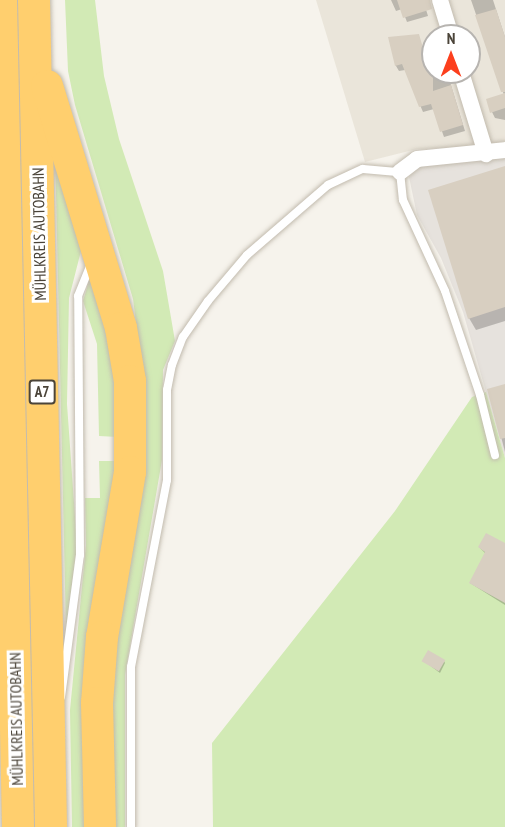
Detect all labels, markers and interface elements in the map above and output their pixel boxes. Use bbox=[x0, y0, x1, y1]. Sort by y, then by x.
north arrow bbox=[421, 24, 481, 84]
text: N bbox=[447, 28, 455, 48]
street label: MÜHLKREIS AUTOBAHN bbox=[28, 167, 50, 301]
road number: A7 bbox=[28, 380, 56, 404]
street label: MÜHLKREIS AUTOBAHN bbox=[5, 652, 27, 786]

